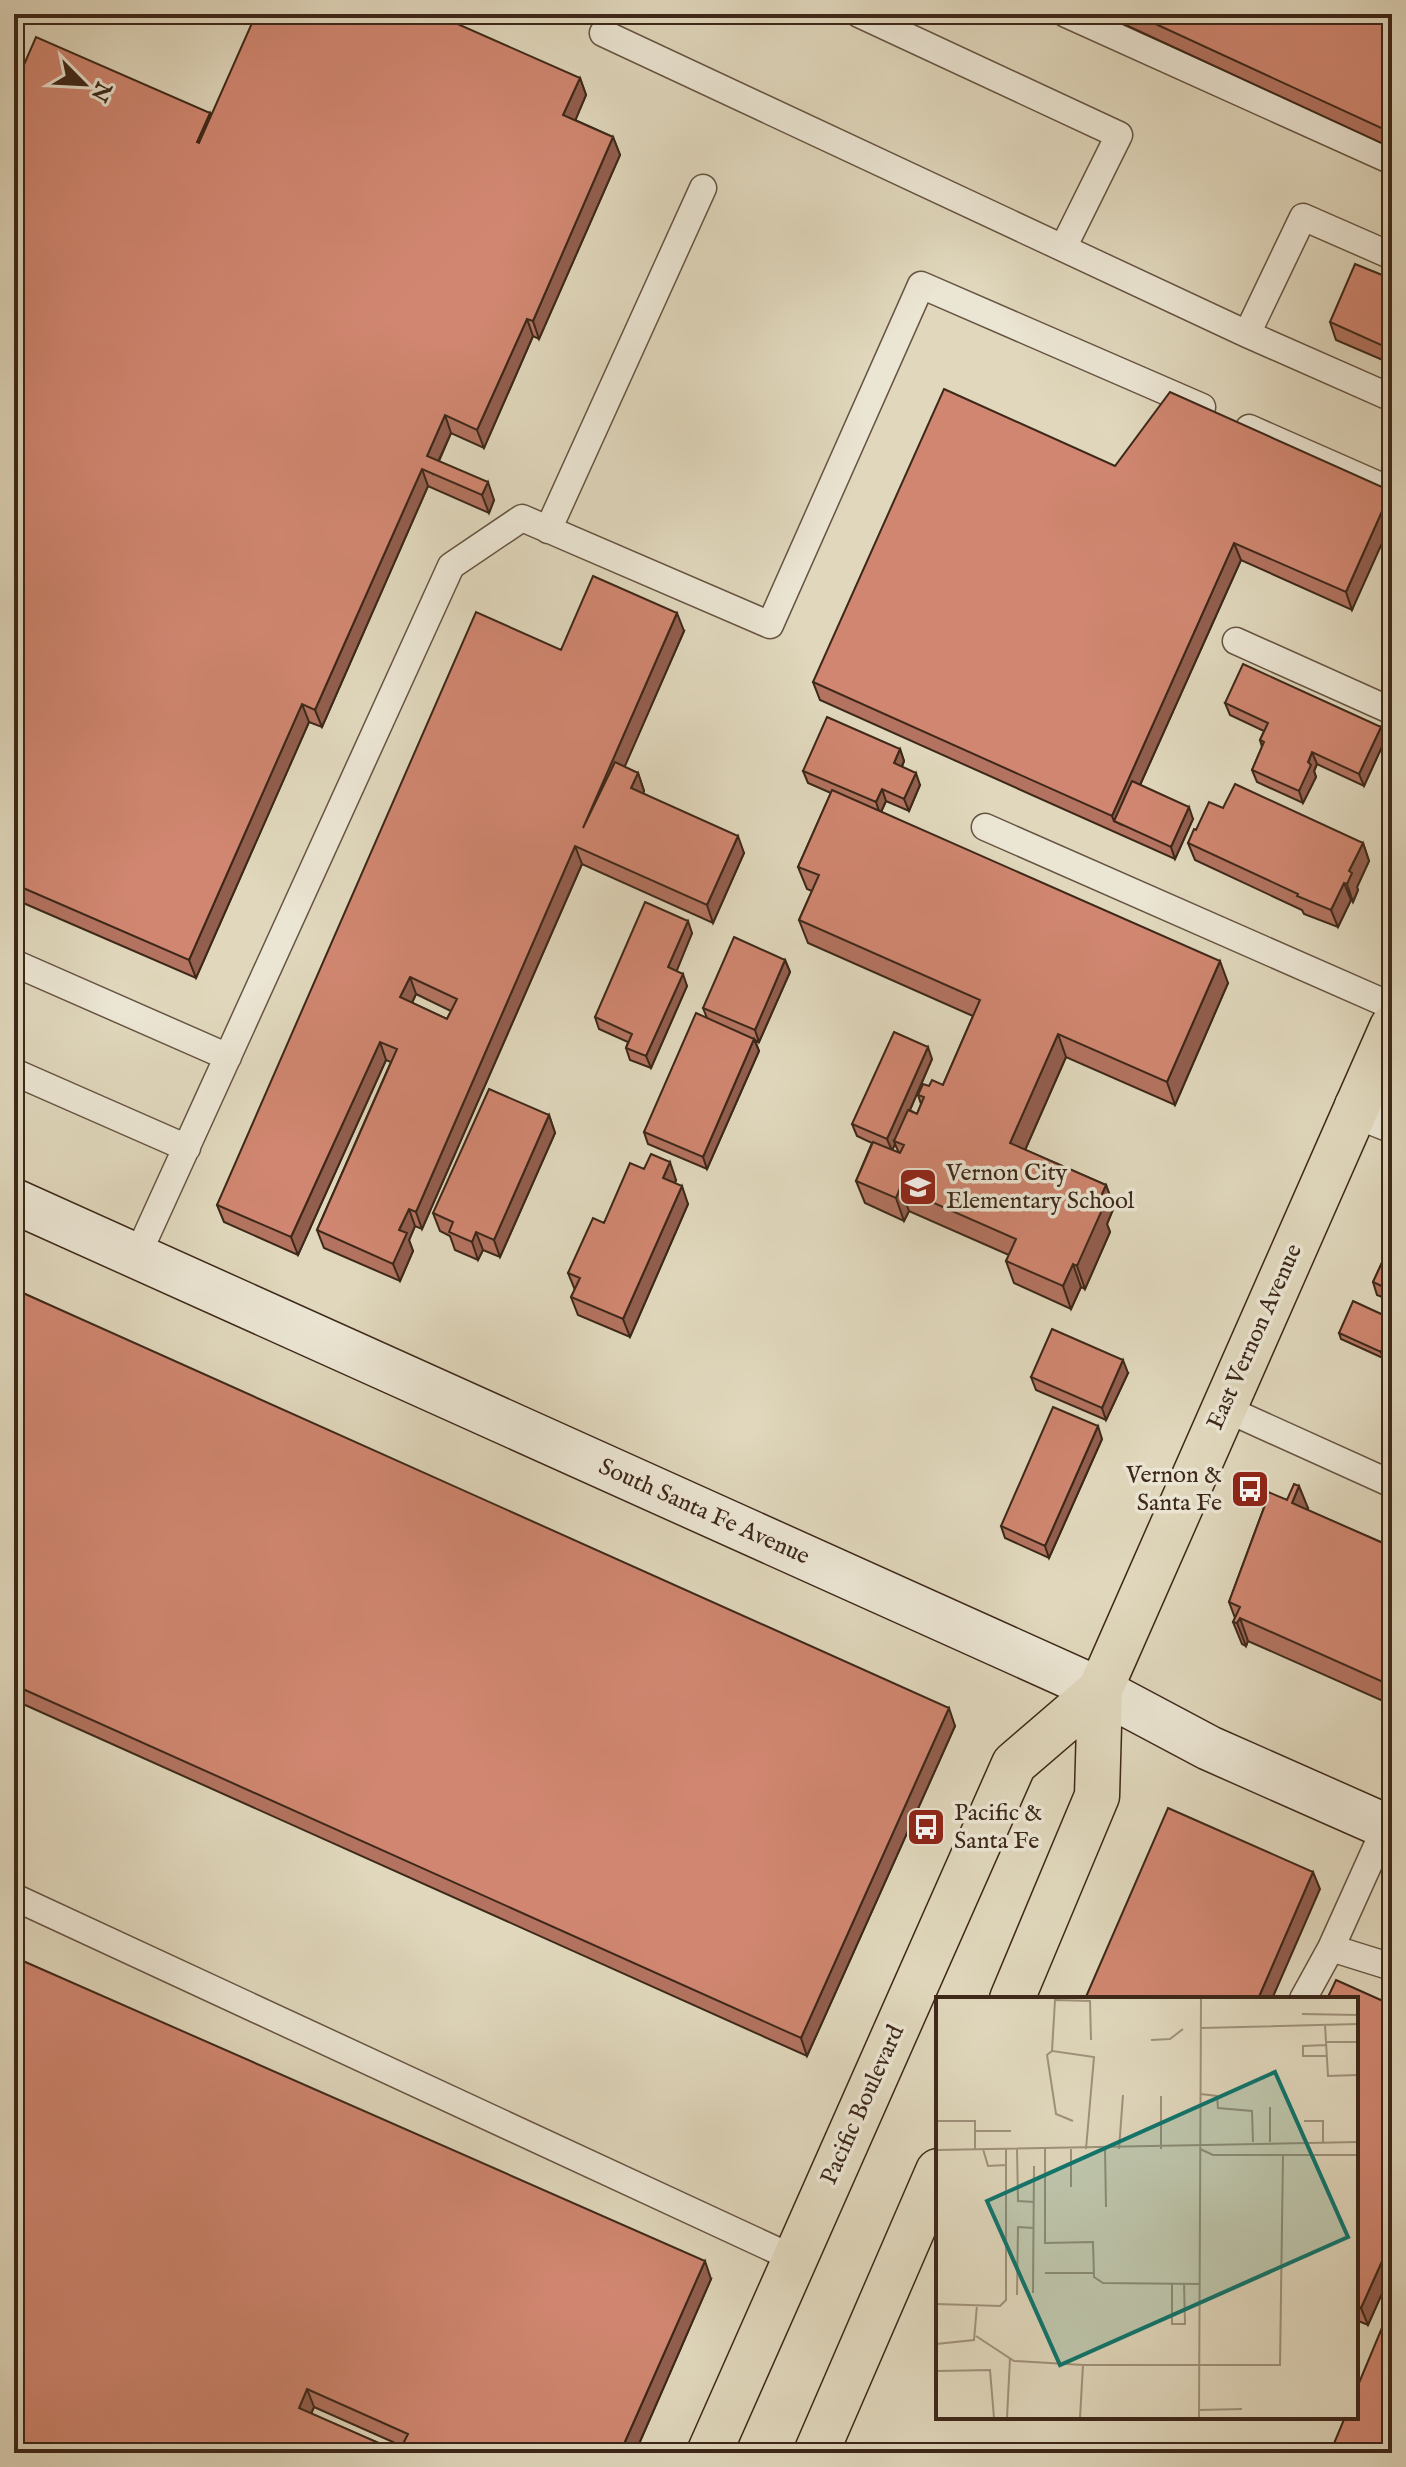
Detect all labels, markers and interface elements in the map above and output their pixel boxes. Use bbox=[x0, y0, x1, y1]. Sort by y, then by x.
north arrow bbox=[44, 44, 124, 124]
text: N bbox=[84, 76, 118, 106]
place label: Vernon City Elementary School bbox=[945, 1158, 1135, 1217]
school or university icon: Vernon City Elementary School bbox=[897, 1166, 939, 1208]
street label: East Vernon Avenue bbox=[1200, 1239, 1310, 1435]
street label: South Santa Fe Avenue bbox=[594, 1452, 814, 1572]
place label: Vernon & Santa Fe bbox=[1125, 1460, 1222, 1519]
bus stop icon: Vernon & Santa Fe bbox=[1229, 1468, 1271, 1510]
place label: Pacific & Santa Fe bbox=[954, 1798, 1042, 1857]
bus stop icon: Pacific & Santa Fe bbox=[905, 1806, 947, 1848]
inset map bbox=[936, 1997, 1358, 2419]
street label: Pacific Boulevard bbox=[814, 2020, 912, 2190]

